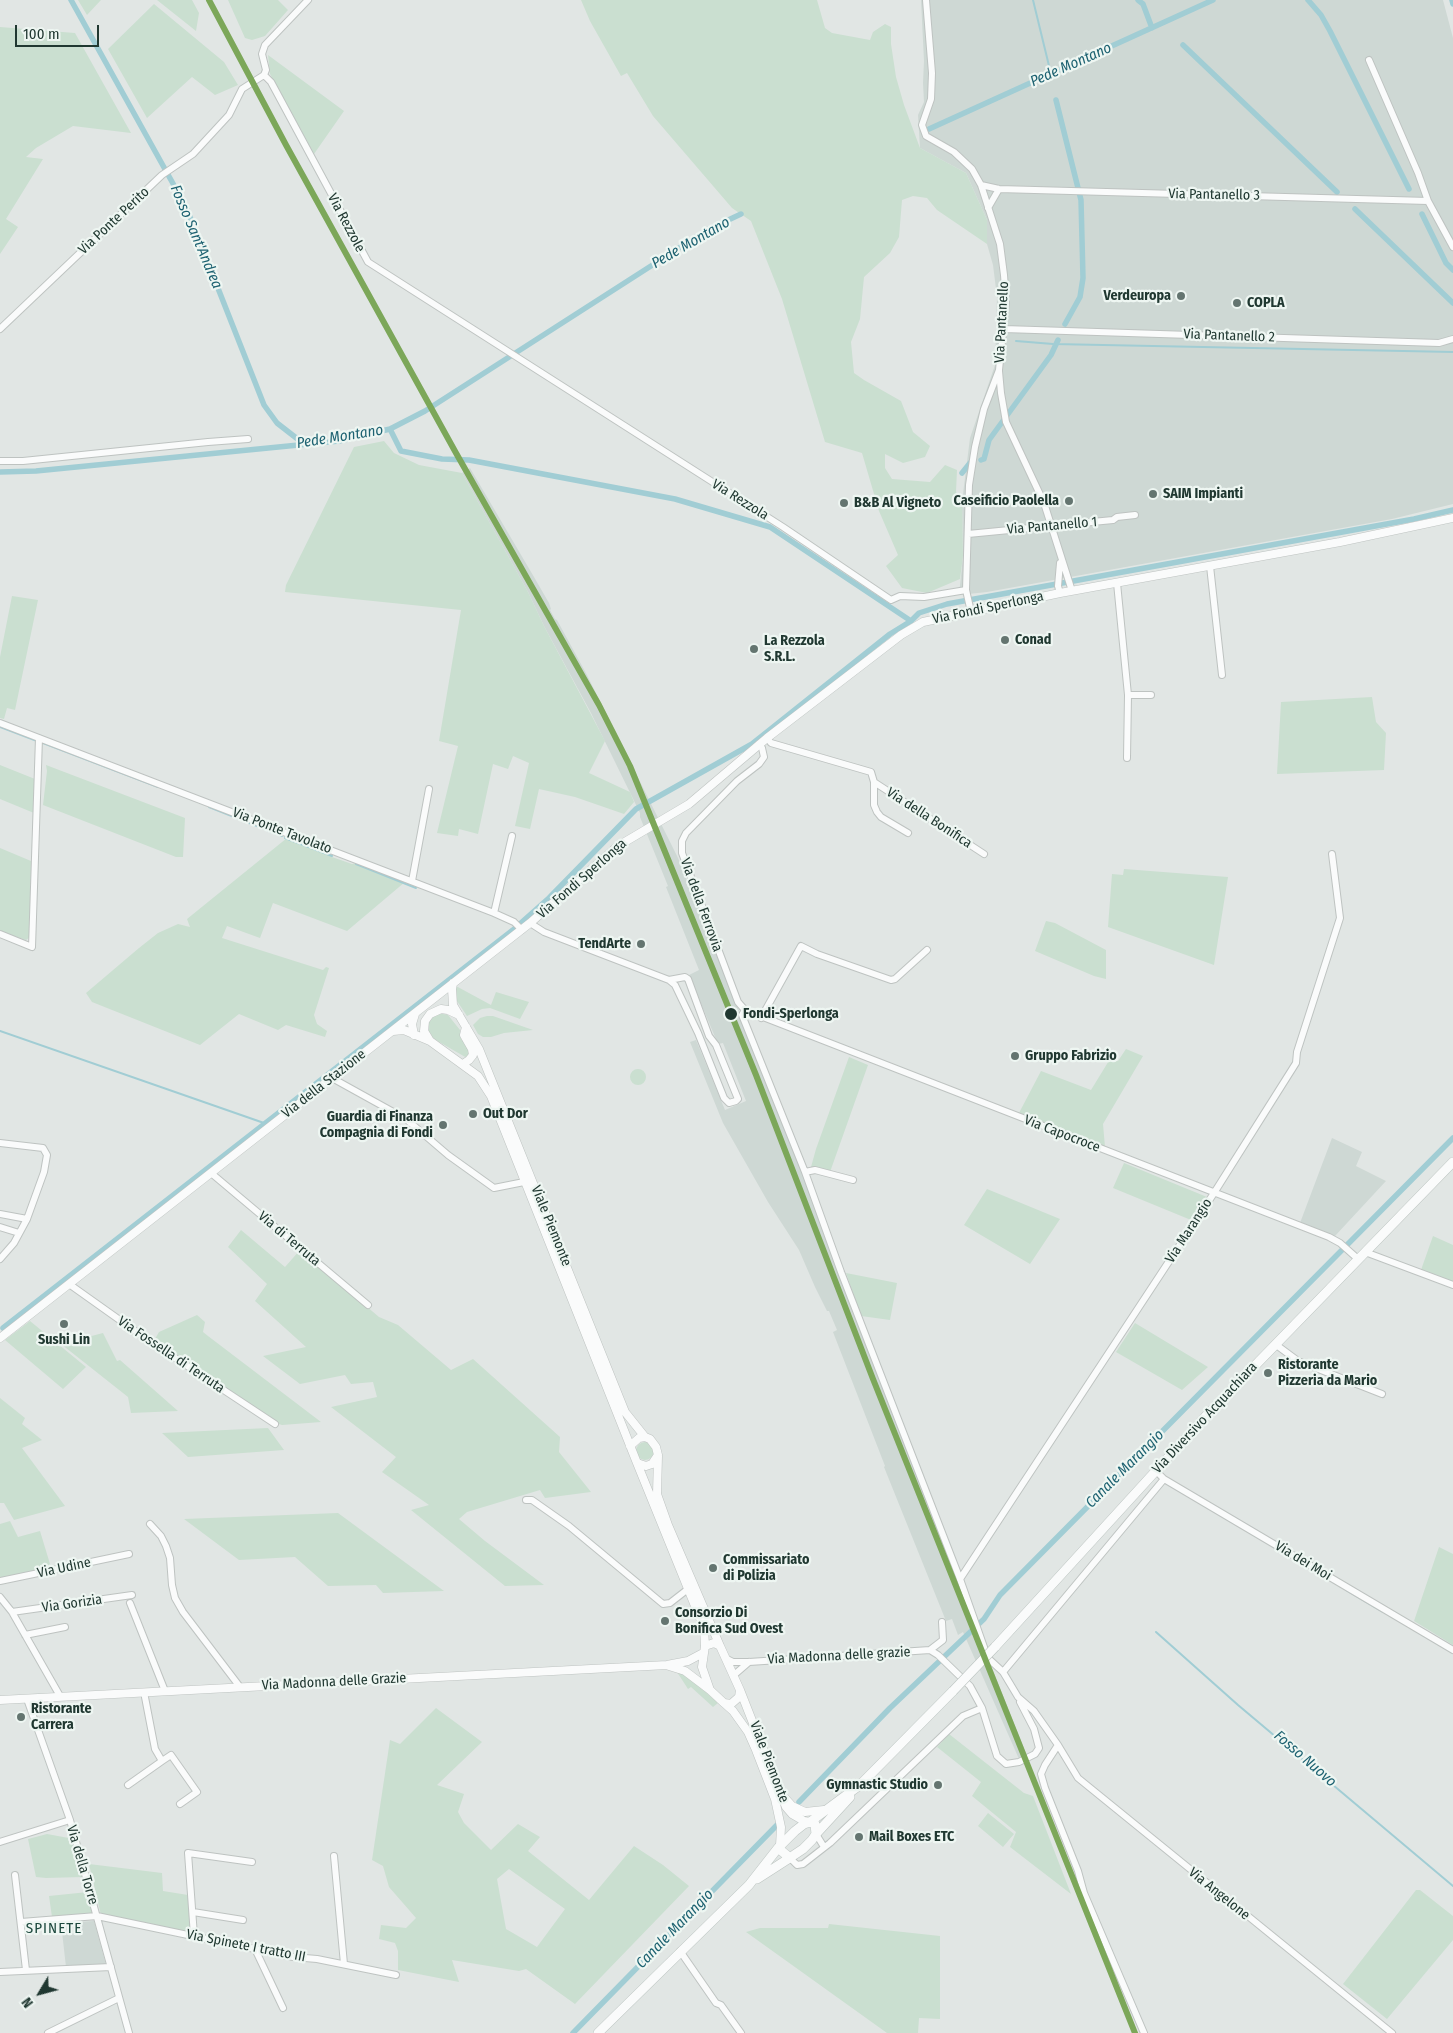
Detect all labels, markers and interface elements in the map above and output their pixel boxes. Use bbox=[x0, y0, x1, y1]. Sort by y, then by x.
scale bar bbox=[18, 15, 101, 47]
text: 100 m bbox=[23, 25, 60, 43]
water label: Pede Montano bbox=[1028, 39, 1114, 91]
water label: Fosso Sant'Andrea bbox=[166, 182, 226, 292]
street label: Via Ponte Perito bbox=[75, 184, 153, 258]
street label: Via Pantanello 3 bbox=[1168, 186, 1260, 204]
street label: Via Rezzole bbox=[324, 191, 368, 255]
water label: Pede Montano bbox=[649, 213, 733, 273]
street label: Via Pantanello bbox=[991, 281, 1013, 363]
place label: Verdeuropa bbox=[1104, 288, 1171, 304]
marker: Verdeuropa bbox=[1175, 290, 1187, 302]
place label: COPLA bbox=[1247, 295, 1285, 311]
marker: COPLA bbox=[1231, 297, 1243, 309]
street label: Via Pantanello 2 bbox=[1183, 326, 1275, 346]
water label: Pede Montano bbox=[296, 421, 384, 453]
street label: Via Rezzola bbox=[708, 476, 772, 524]
place label: SAIM Impianti bbox=[1163, 486, 1243, 502]
marker: SAIM Impianti bbox=[1147, 488, 1159, 500]
place label: Caseificio Paolella bbox=[953, 493, 1059, 509]
place label: B&B Al Vigneto bbox=[854, 495, 941, 511]
marker: Caseificio Paolella bbox=[1063, 495, 1075, 507]
marker: B&B Al Vigneto bbox=[838, 497, 850, 509]
street label: Via Pantanello 1 bbox=[1006, 514, 1098, 538]
street label: Via Fondi Sperlonga bbox=[931, 588, 1045, 628]
place label: Conad bbox=[1015, 632, 1051, 648]
place label: La Rezzola S.R.L. bbox=[764, 633, 825, 666]
marker: Conad bbox=[999, 634, 1011, 646]
marker: La Rezzola S.R.L. bbox=[748, 643, 760, 655]
street label: Via della Bonifica bbox=[883, 784, 975, 852]
street label: Via Ponte Tavolato bbox=[230, 804, 334, 858]
street label: Via Fondi Sperlonga bbox=[534, 836, 630, 922]
street label: Via della Ferrovia bbox=[676, 856, 726, 954]
place label: TendArte bbox=[578, 936, 631, 952]
marker: TendArte bbox=[635, 938, 647, 950]
marker: Fondi-Sperlonga bbox=[723, 1006, 739, 1022]
place label: Fondi-Sperlonga bbox=[743, 1006, 839, 1022]
street label: Via della Stazione bbox=[279, 1046, 369, 1122]
place label: Gruppo Fabrizio bbox=[1025, 1048, 1117, 1064]
marker: Gruppo Fabrizio bbox=[1009, 1050, 1021, 1062]
place label: Out Dor bbox=[483, 1106, 528, 1122]
marker: Out Dor bbox=[467, 1108, 479, 1120]
place label: Guardia di Finanza Compagnia di Fondi bbox=[320, 1109, 433, 1142]
street label: Via Capocroce bbox=[1022, 1112, 1102, 1156]
marker: Guardia di Finanza Compagnia di Fondi bbox=[437, 1119, 449, 1131]
street label: Viale Piemonte bbox=[527, 1183, 575, 1269]
street label: Via Marangio bbox=[1162, 1195, 1216, 1267]
street label: Via di Terruta bbox=[254, 1208, 324, 1270]
street label: Via Fossella di Terruta bbox=[114, 1313, 228, 1397]
marker: Sushi Lin bbox=[58, 1318, 70, 1330]
place label: Sushi Lin bbox=[38, 1332, 90, 1348]
place label: Ristorante Pizzeria da Mario bbox=[1278, 1357, 1377, 1390]
street label: Via Diversivo Acquachiara bbox=[1149, 1359, 1261, 1477]
marker: Ristorante Pizzeria da Mario bbox=[1262, 1367, 1274, 1379]
water label: Canale Marangio bbox=[1082, 1426, 1168, 1512]
street label: Via dei Moi bbox=[1272, 1538, 1334, 1584]
place label: Commissariato di Polizia bbox=[723, 1552, 809, 1584]
street label: Via Udine bbox=[36, 1554, 92, 1582]
marker: Commissariato di Polizia bbox=[707, 1562, 719, 1574]
street label: Via Gorizia bbox=[41, 1591, 103, 1617]
place label: Consorzio Di Bonifica Sud Ovest bbox=[675, 1605, 783, 1638]
marker: Consorzio Di Bonifica Sud Ovest bbox=[659, 1615, 671, 1627]
street label: Via Madonna delle grazie bbox=[767, 1644, 911, 1668]
street label: Via Madonna delle Grazie bbox=[261, 1670, 407, 1694]
place label: Ristorante Carrera bbox=[31, 1701, 92, 1734]
marker: Ristorante Carrera bbox=[15, 1711, 27, 1723]
street label: Viale Piemonte bbox=[746, 1719, 792, 1805]
water label: Fosso Nuovo bbox=[1270, 1727, 1340, 1791]
place label: Gymnastic Studio bbox=[826, 1777, 928, 1793]
marker: Gymnastic Studio bbox=[932, 1779, 944, 1791]
street label: Via della Torre bbox=[63, 1823, 101, 1907]
place label: Mail Boxes ETC bbox=[869, 1829, 954, 1845]
marker: Mail Boxes ETC bbox=[853, 1831, 865, 1843]
street label: Via Angelone bbox=[1185, 1864, 1253, 1924]
water label: Canale Marangio bbox=[633, 1886, 717, 1972]
district label: SPINETE bbox=[25, 1920, 83, 1938]
street label: Via Spinete I tratto III bbox=[185, 1926, 307, 1966]
north arrow bbox=[15, 1968, 65, 2018]
text: N bbox=[18, 1994, 37, 2011]

